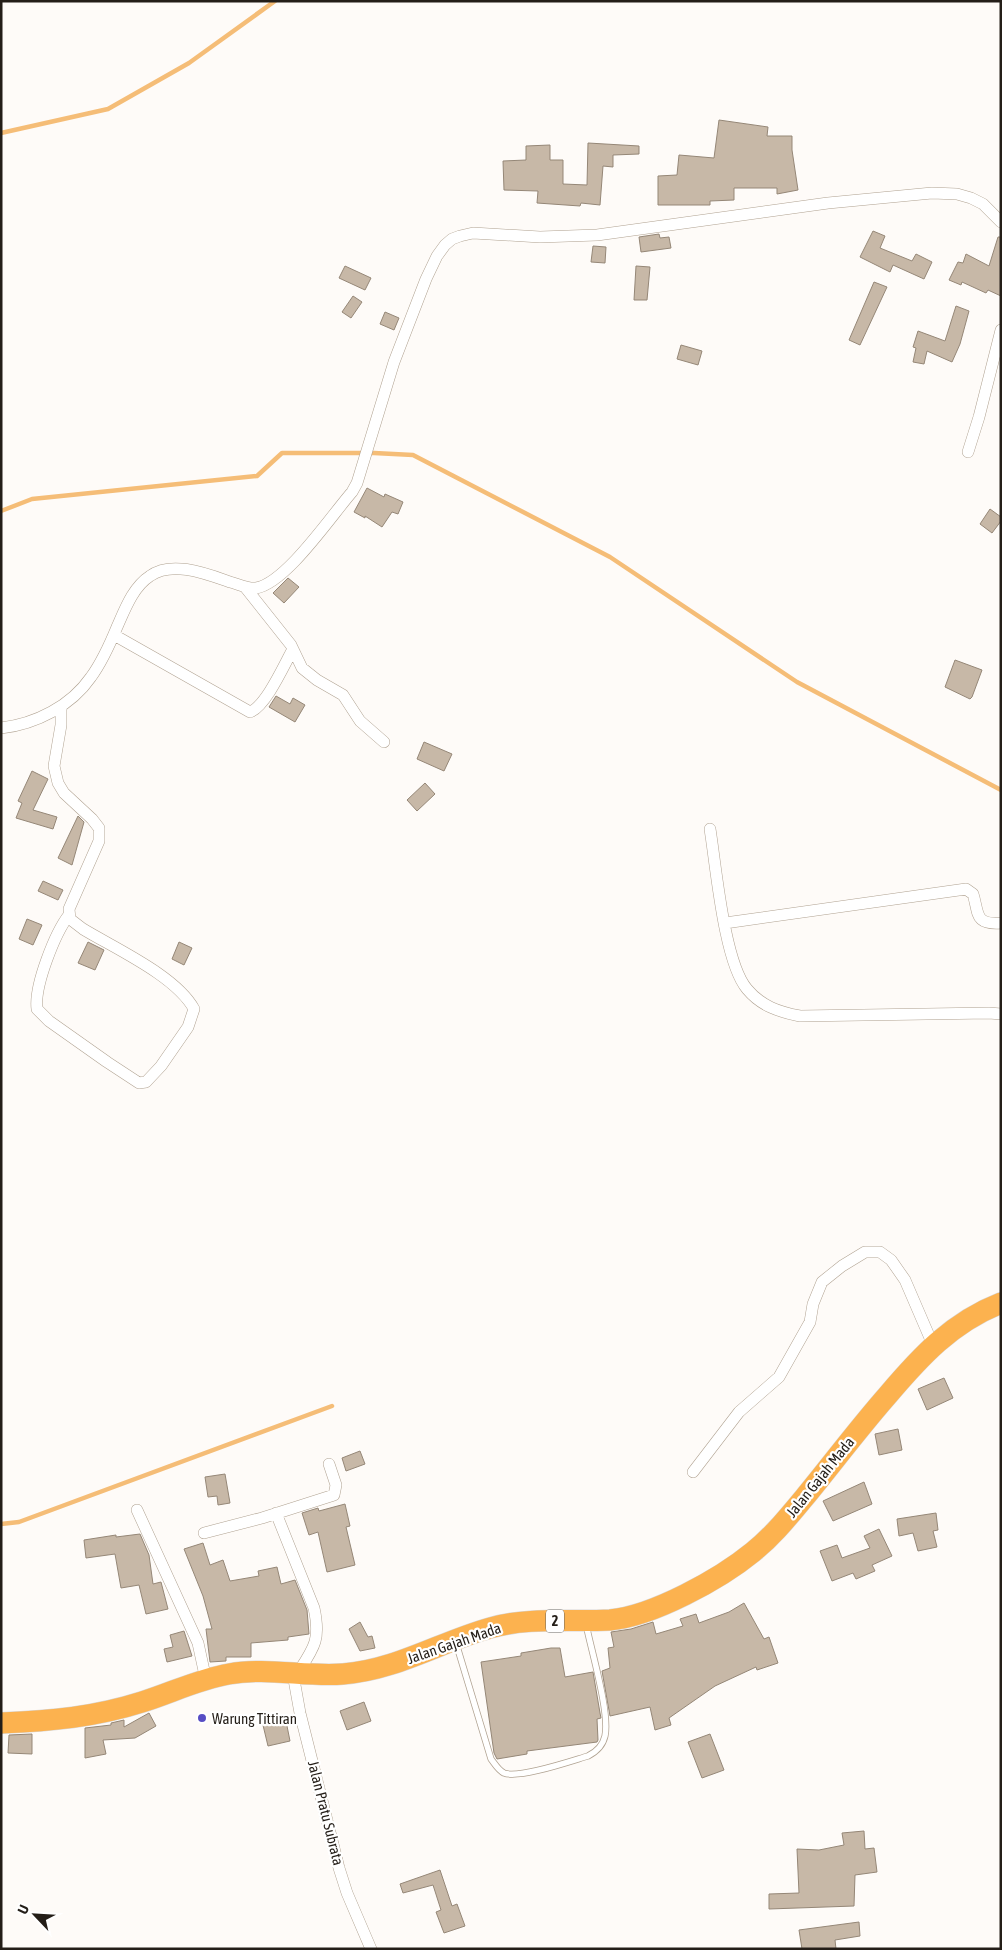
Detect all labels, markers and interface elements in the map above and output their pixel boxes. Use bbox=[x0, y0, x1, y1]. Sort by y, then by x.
street label: Jalan Gajah Mada bbox=[783, 1434, 857, 1520]
road number: 2 bbox=[546, 1610, 564, 1632]
street label: Jalan Gajah Mada bbox=[405, 1619, 503, 1667]
place label: Warung Tittiran bbox=[212, 1710, 297, 1727]
marker: Warung Tittiran bbox=[196, 1712, 208, 1724]
street label: Jalan Pratu Subrata bbox=[305, 1759, 347, 1867]
north arrow bbox=[10, 1890, 60, 1940]
text: U bbox=[14, 1902, 32, 1917]

